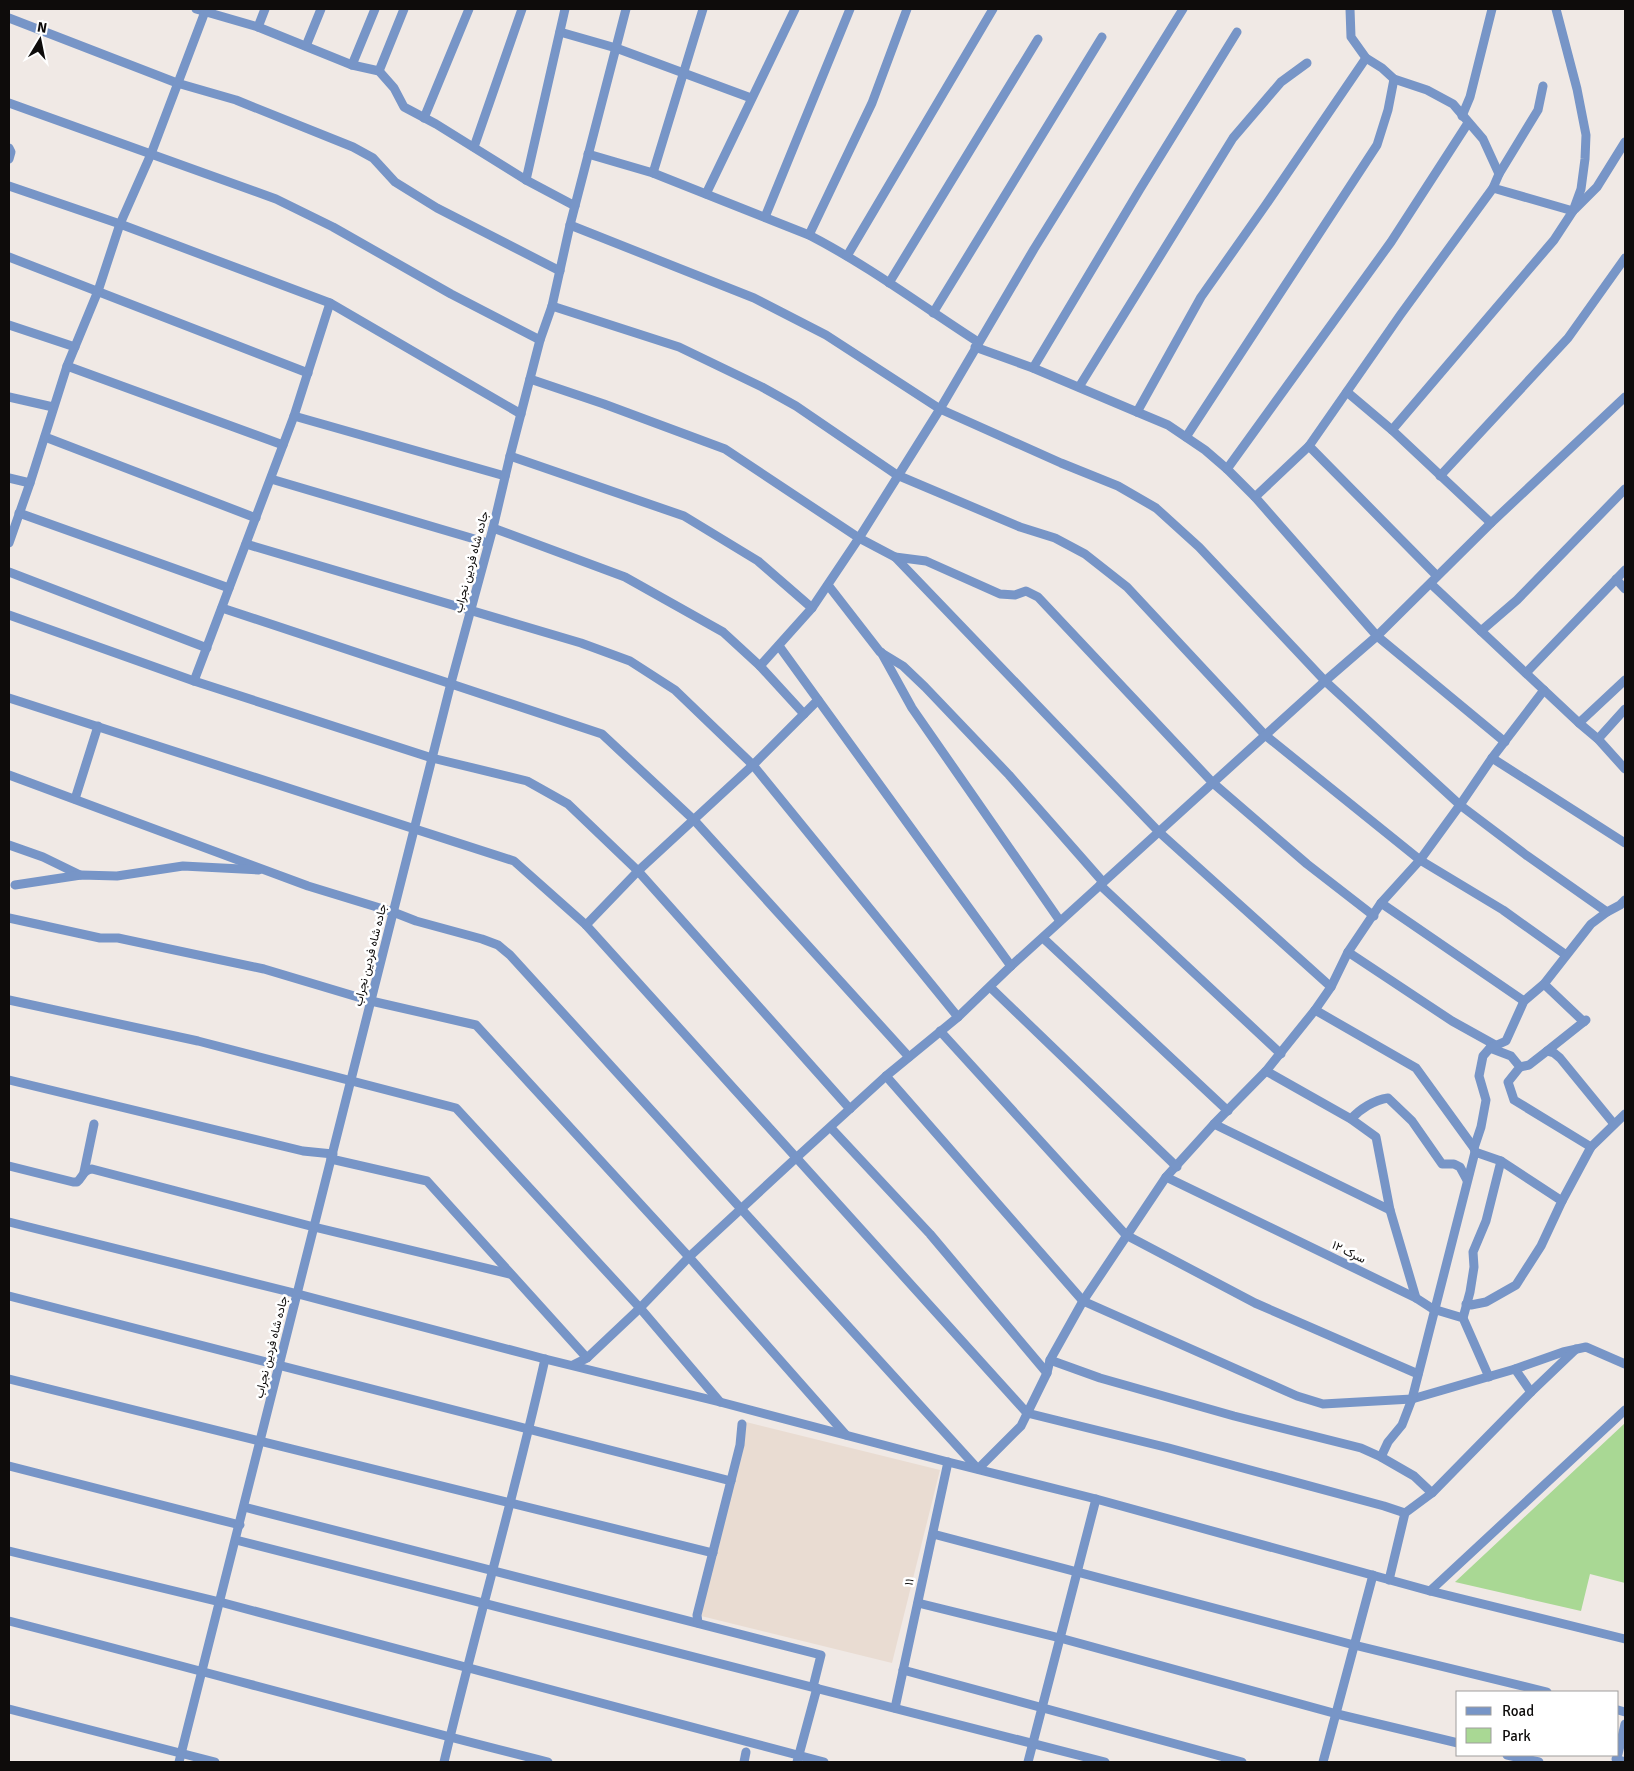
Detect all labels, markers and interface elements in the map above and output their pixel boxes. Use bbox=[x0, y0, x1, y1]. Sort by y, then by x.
north arrow bbox=[15, 15, 65, 65]
text: N bbox=[36, 18, 48, 37]
street label: جاده شاه فردین نجراب bbox=[451, 509, 492, 615]
street label: جاده شاه فردین نجراب bbox=[351, 902, 390, 1008]
street label: سرک ۱۲ bbox=[1329, 1238, 1368, 1267]
street label: جاده شاه فردین نجراب bbox=[252, 1294, 291, 1400]
street label: ۱۱ bbox=[901, 1577, 918, 1587]
legend bbox=[1456, 1691, 1619, 1756]
text: Road bbox=[1502, 1702, 1534, 1720]
text: Park bbox=[1502, 1727, 1531, 1745]

